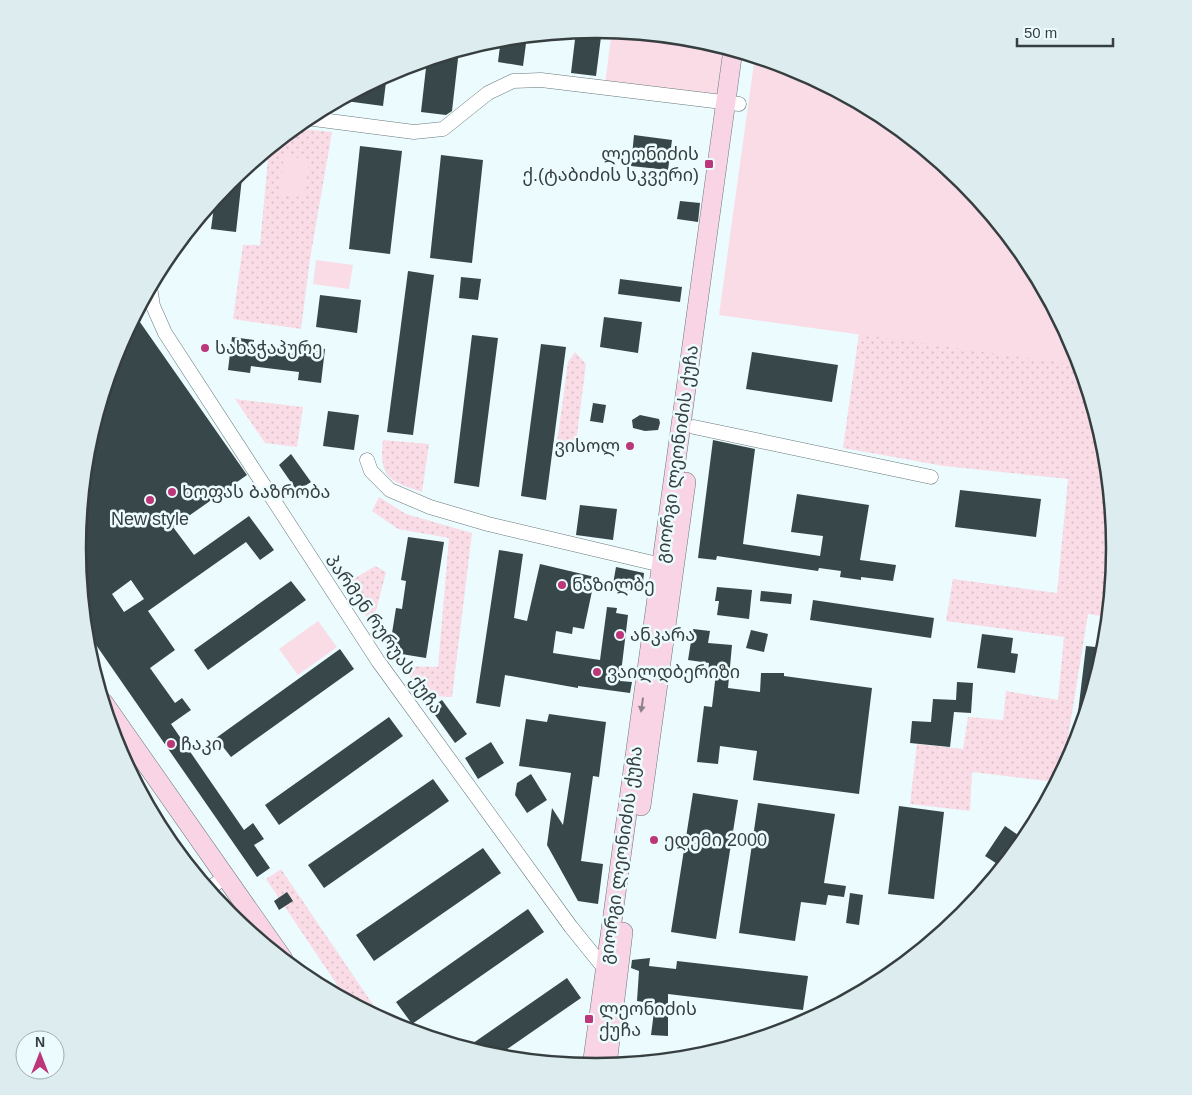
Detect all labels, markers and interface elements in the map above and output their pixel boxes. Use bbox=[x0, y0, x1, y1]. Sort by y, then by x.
scale bar bbox=[1017, 15, 1113, 47]
text: 50 m bbox=[1024, 24, 1057, 41]
place label: ლეონიძის ქ.(ტაბიძის სკვერი) bbox=[522, 144, 699, 186]
marker: ლეონიძის ქ.(ტაბიძის სკვერი) bbox=[703, 158, 715, 170]
place label: სახაჭაპურე bbox=[215, 338, 323, 359]
marker: სახაჭაპურე bbox=[199, 342, 211, 354]
street label: გიორგი ლეონიძის ქუჩა bbox=[652, 344, 703, 564]
place label: ვისოლ bbox=[554, 436, 620, 457]
marker: ვისოლ bbox=[624, 440, 636, 452]
place label: Ხოფას Ბაზრობა bbox=[182, 482, 330, 503]
marker: Ხოფას Ბაზრობა bbox=[166, 486, 178, 498]
marker: New style bbox=[144, 494, 156, 506]
place label: New style bbox=[111, 509, 189, 529]
street label: პარმენ რურუას ქუჩა bbox=[321, 551, 447, 718]
place label: ნაზილბე bbox=[572, 575, 655, 596]
marker: ნაზილბე bbox=[556, 579, 568, 591]
place label: ანკარა bbox=[630, 625, 695, 646]
marker: ანკარა bbox=[614, 629, 626, 641]
place label: ვაილდბერიზი bbox=[607, 662, 740, 683]
marker: ვაილდბერიზი bbox=[591, 666, 603, 678]
one-way arrow bbox=[638, 697, 646, 713]
place label: ჩაკი bbox=[181, 734, 222, 755]
marker: ჩაკი bbox=[165, 738, 177, 750]
street label: გიორგი ლეონიძის ქუჩა bbox=[596, 745, 647, 965]
place label: ედემი 2000 bbox=[664, 830, 767, 851]
marker: ედემი 2000 bbox=[648, 834, 660, 846]
place label: ლეონიძის ქუჩა bbox=[599, 999, 697, 1041]
marker: ლეონიძის ქუჩა bbox=[583, 1013, 595, 1025]
north arrow bbox=[15, 1030, 65, 1080]
text: N bbox=[35, 1034, 45, 1050]

